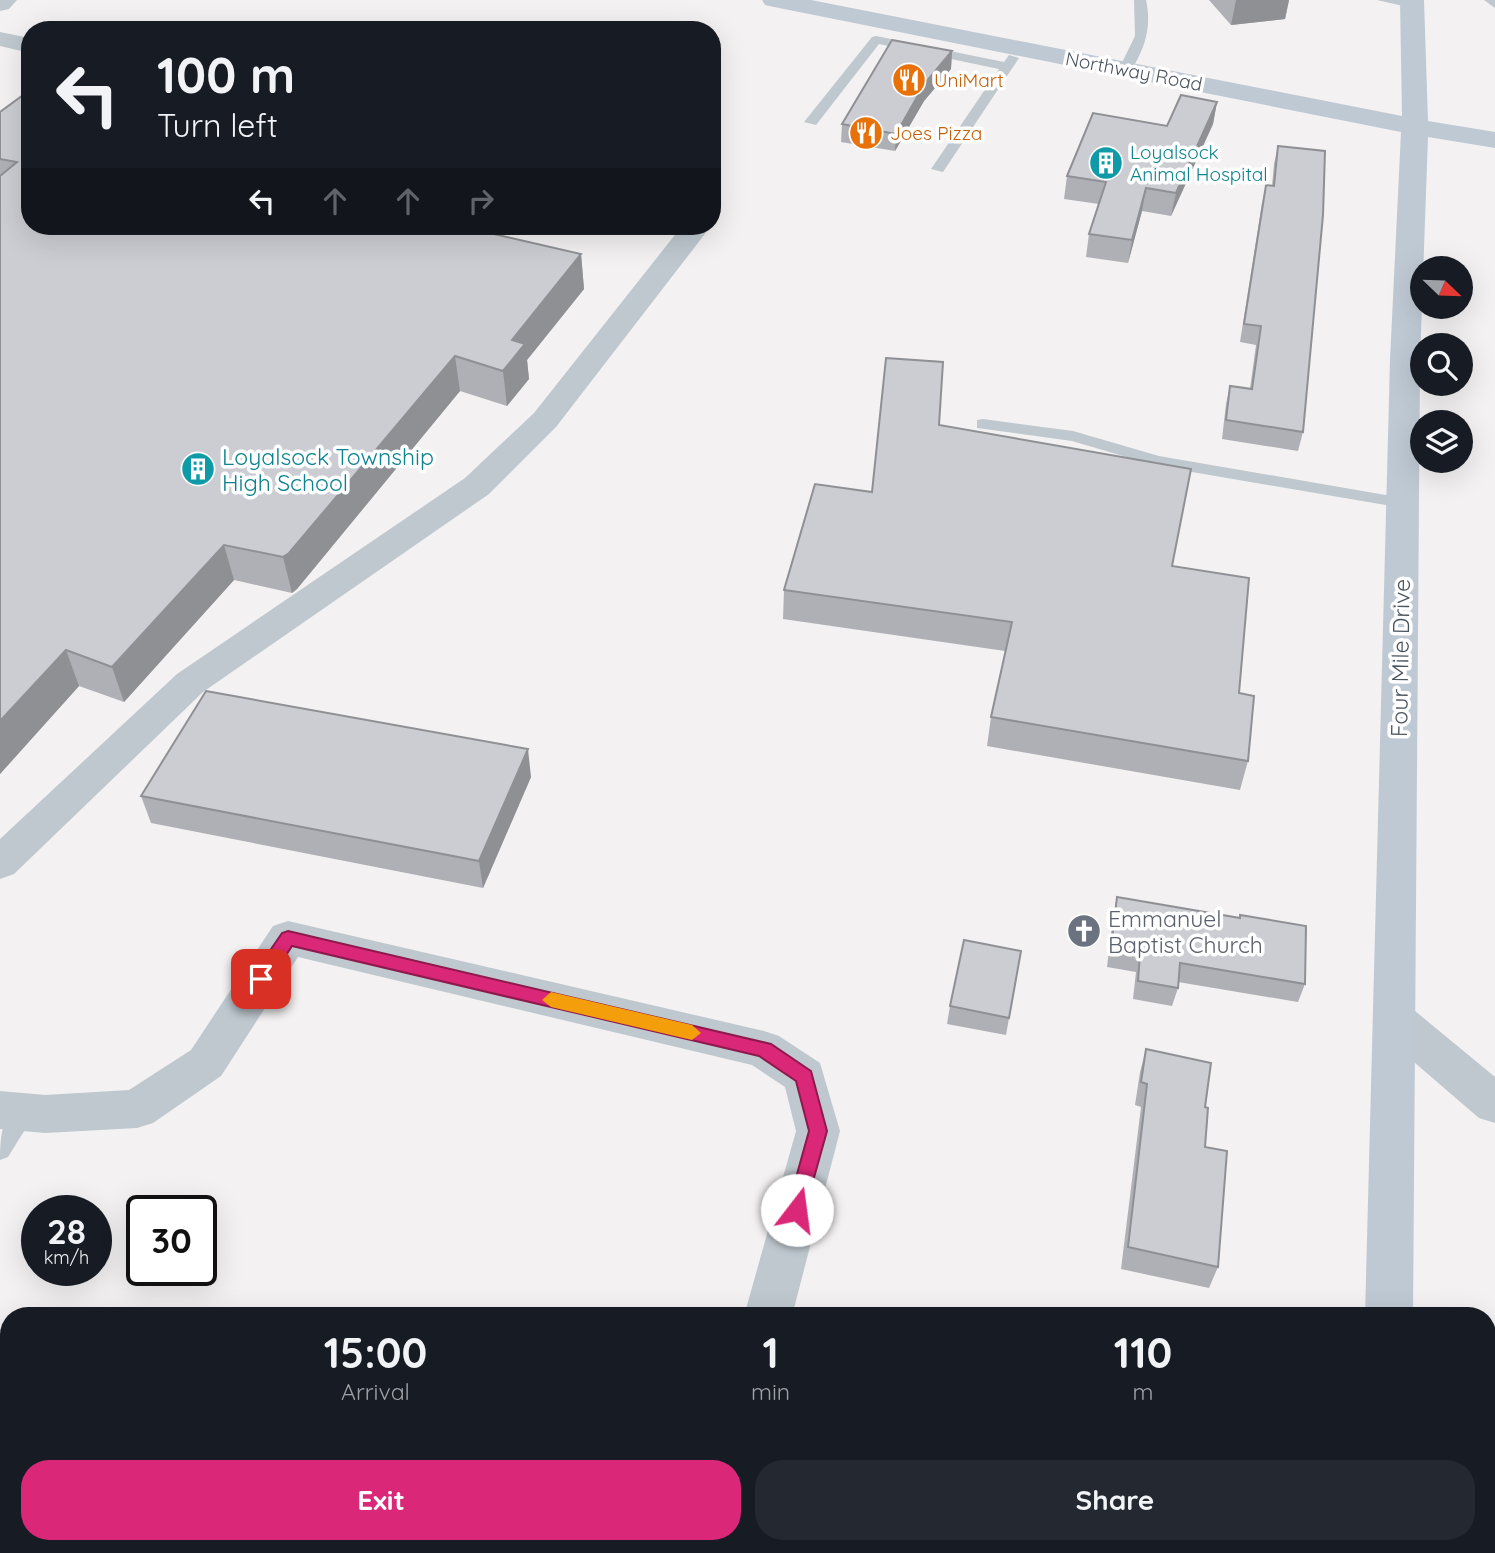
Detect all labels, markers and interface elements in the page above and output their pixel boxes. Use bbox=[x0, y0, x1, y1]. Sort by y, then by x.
text: 100 m bbox=[157, 44, 295, 105]
street label: Northway Road bbox=[1064, 46, 1204, 96]
icon: left bbox=[42, 49, 133, 140]
restaurant icon: UniMart bbox=[890, 61, 928, 99]
place label: UniMart bbox=[934, 68, 1004, 92]
text: Turn left bbox=[157, 105, 278, 145]
restaurant icon: Joes Pizza bbox=[847, 114, 885, 152]
place label: Joes Pizza bbox=[890, 121, 982, 145]
place label: Loyalsock Animal Hospital bbox=[1130, 140, 1268, 186]
building icon: Loyalsock Animal Hospital bbox=[1087, 144, 1125, 182]
icon: left bbox=[243, 182, 281, 220]
icon: ahead bbox=[316, 182, 354, 220]
icon: ahead bbox=[389, 182, 427, 220]
icon: right bbox=[462, 182, 500, 220]
north arrow bbox=[1410, 256, 1474, 318]
map controls bbox=[1410, 256, 1473, 473]
button: search bbox=[1410, 333, 1473, 396]
button: layers bbox=[1410, 410, 1473, 473]
place label: Loyalsock Township High School bbox=[222, 442, 434, 497]
building icon: Loyalsock Township High School bbox=[179, 450, 217, 488]
street label: Four Mile Drive bbox=[1384, 579, 1416, 737]
place label: Emmanuel Baptist Church bbox=[1108, 904, 1263, 959]
church icon: Emmanuel Baptist Church bbox=[1065, 912, 1103, 950]
pin bbox=[231, 949, 291, 1009]
icon: arrive bbox=[242, 960, 280, 998]
position arrow bbox=[760, 1173, 834, 1247]
speed limit sign: 30 bbox=[126, 1195, 217, 1286]
text: 28 bbox=[47, 1209, 86, 1253]
text: km/h bbox=[44, 1246, 89, 1269]
text: 15:00 bbox=[324, 1326, 427, 1379]
text: 1 bbox=[762, 1326, 779, 1379]
text: 110 bbox=[1114, 1326, 1172, 1379]
text: Arrival bbox=[341, 1377, 410, 1406]
text: min bbox=[751, 1377, 790, 1406]
text: m bbox=[1133, 1377, 1154, 1406]
button: Exit bbox=[21, 1460, 741, 1540]
button: Share bbox=[755, 1460, 1475, 1540]

